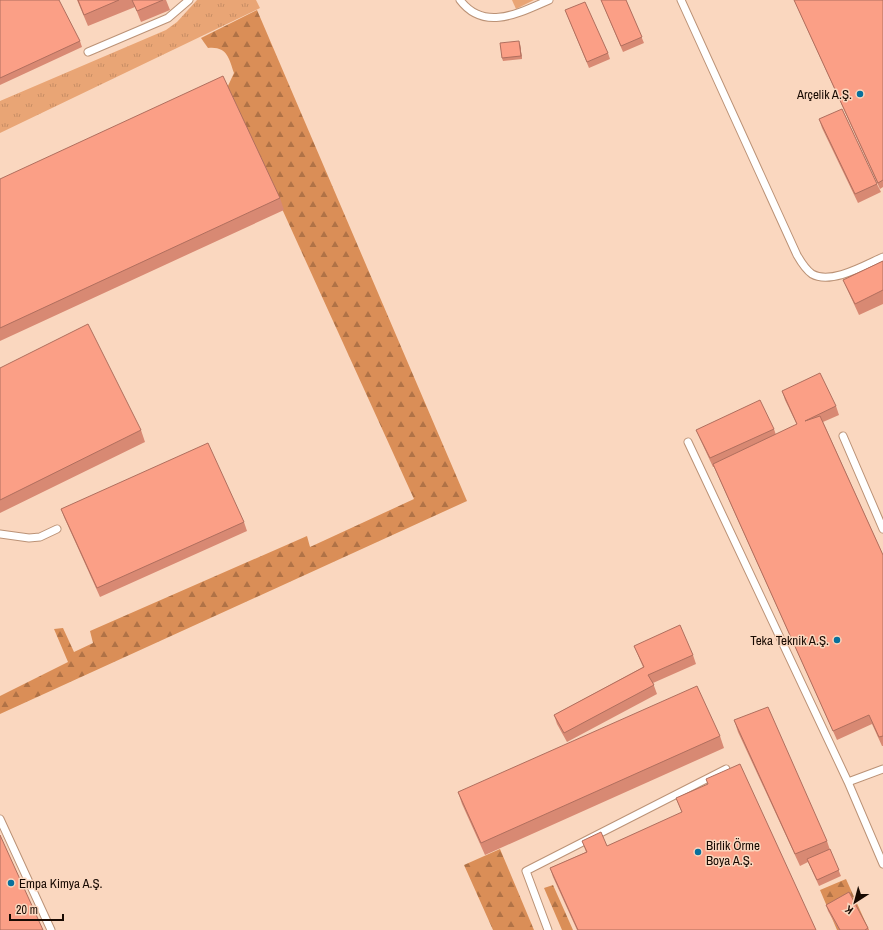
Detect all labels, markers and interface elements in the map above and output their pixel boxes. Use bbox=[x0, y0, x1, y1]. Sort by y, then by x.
place label: Arçelik A.Ş. bbox=[796, 86, 852, 103]
marker: Arçelik A.Ş. bbox=[855, 89, 865, 99]
place label: Teka Teknik A.Ş. bbox=[750, 632, 829, 649]
marker: Teka Teknik A.Ş. bbox=[832, 635, 842, 645]
place label: Birlik Örme Boya A.Ş. bbox=[706, 837, 760, 869]
marker: Birlik Örme Boya A.Ş. bbox=[693, 847, 703, 857]
place label: Empa Kimya A.Ş. bbox=[19, 875, 103, 892]
marker: Empa Kimya A.Ş. bbox=[6, 878, 16, 888]
north arrow bbox=[835, 882, 875, 922]
scale bar bbox=[10, 896, 63, 922]
text: 20 m bbox=[16, 902, 38, 918]
text: K bbox=[842, 902, 856, 918]

